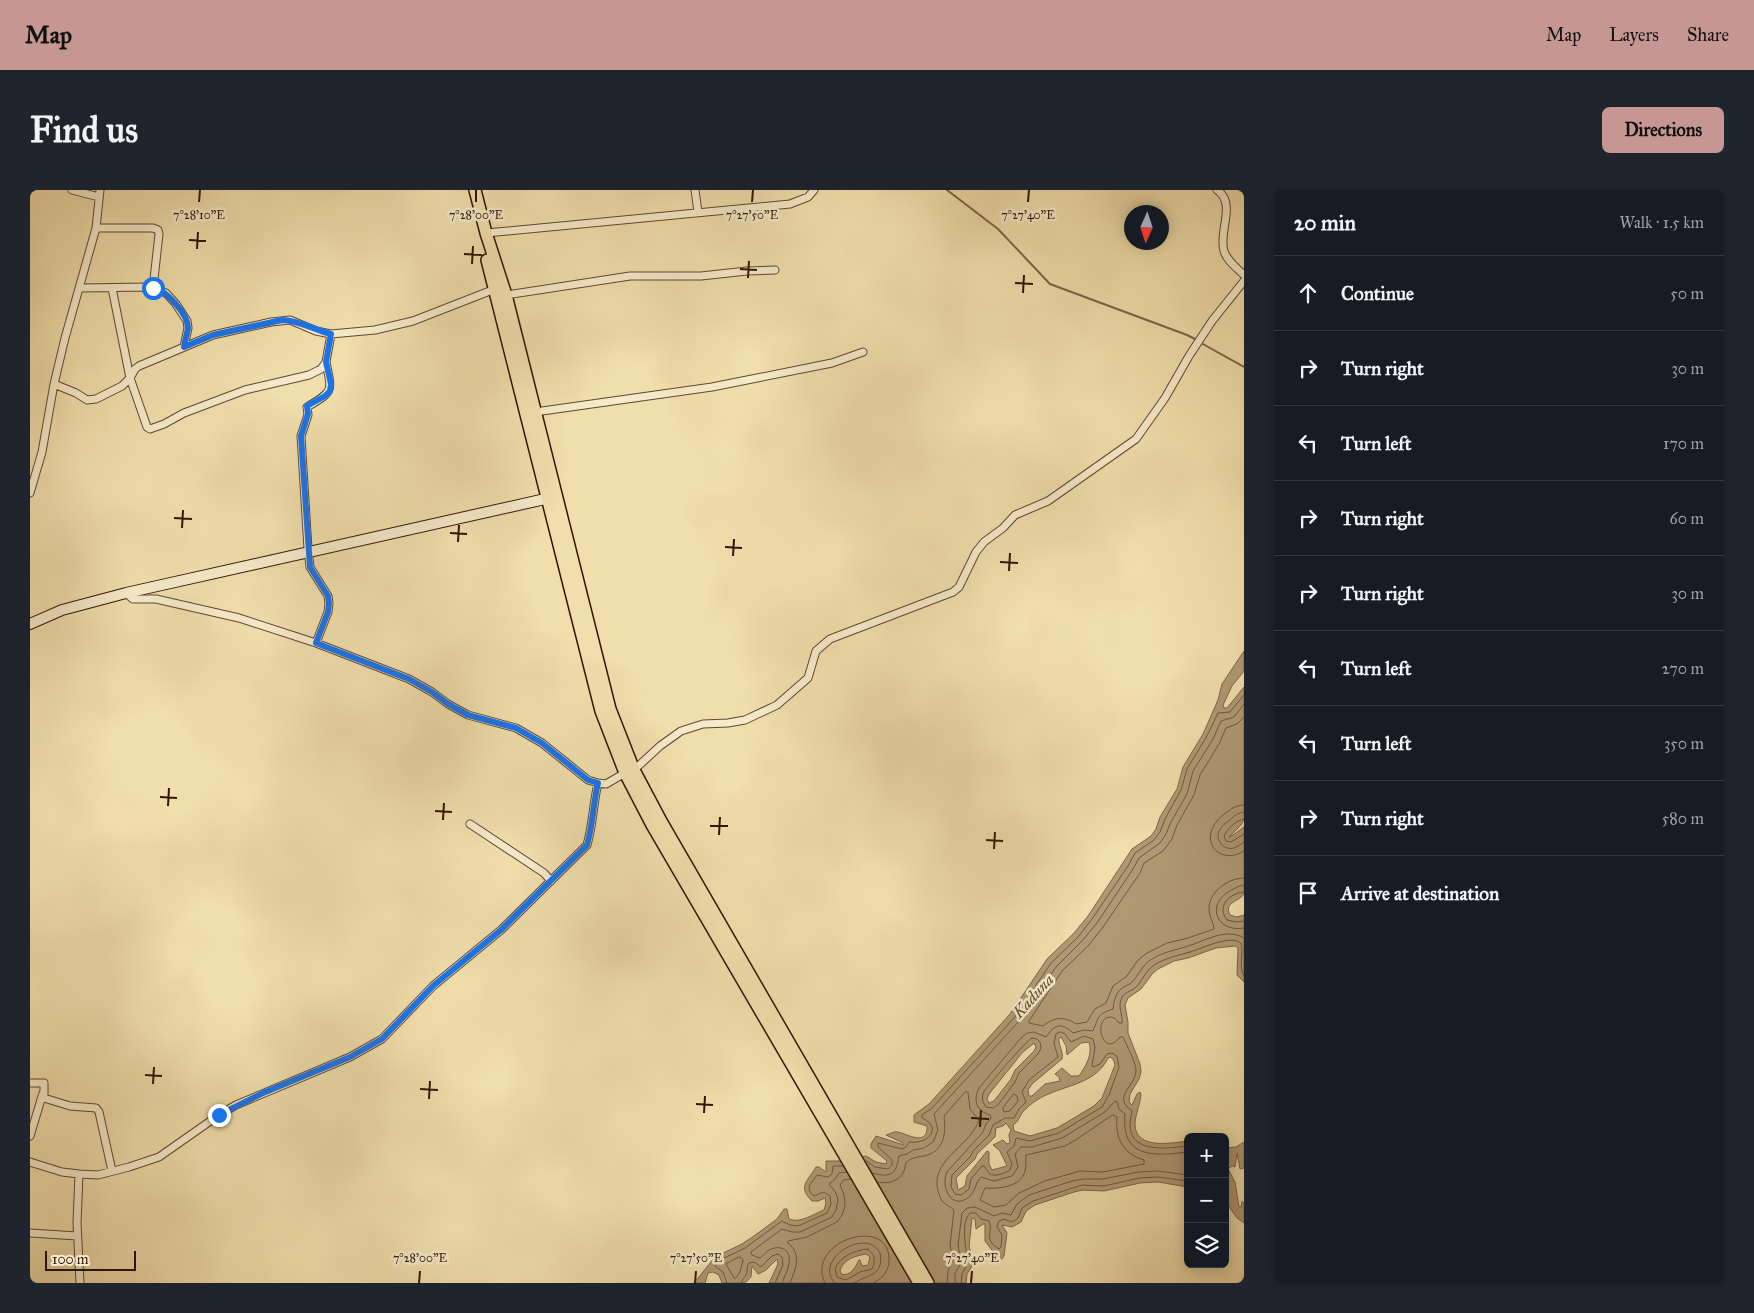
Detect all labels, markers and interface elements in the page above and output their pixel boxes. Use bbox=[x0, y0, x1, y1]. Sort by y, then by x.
text: Map bbox=[25, 20, 72, 50]
text: Map bbox=[1546, 24, 1581, 46]
text: Layers bbox=[1609, 24, 1659, 46]
text: Share bbox=[1687, 24, 1729, 46]
button: Directions bbox=[1602, 107, 1724, 153]
text: Find us bbox=[30, 109, 138, 152]
north arrow bbox=[1124, 205, 1169, 250]
text: 7°28'10"E bbox=[173, 208, 225, 222]
text: 7°28'00"E bbox=[449, 208, 503, 222]
text: 7°27'50"E bbox=[726, 208, 779, 222]
text: 7°27'40"E bbox=[1001, 208, 1055, 222]
text: 20 min bbox=[1294, 210, 1356, 236]
text: Walk · 1.5 km bbox=[1620, 213, 1704, 232]
route start bbox=[142, 277, 165, 300]
icon: ahead bbox=[1294, 279, 1322, 307]
text: Continue bbox=[1341, 282, 1414, 305]
text: 50 m bbox=[1670, 284, 1704, 303]
icon: right bbox=[1294, 354, 1322, 382]
text: Turn right bbox=[1341, 357, 1424, 380]
text: 30 m bbox=[1671, 359, 1704, 378]
icon: left bbox=[1294, 429, 1322, 457]
text: Turn left bbox=[1341, 432, 1411, 455]
text: 170 m bbox=[1663, 434, 1704, 453]
icon: right bbox=[1294, 504, 1322, 532]
text: Turn right bbox=[1341, 507, 1424, 530]
text: 60 m bbox=[1670, 509, 1704, 528]
icon: right bbox=[1294, 579, 1322, 607]
text: Turn right bbox=[1341, 582, 1424, 605]
text: 30 m bbox=[1671, 584, 1704, 603]
icon: left bbox=[1294, 654, 1322, 682]
text: Turn left bbox=[1341, 657, 1411, 680]
text: 270 m bbox=[1662, 659, 1704, 678]
icon: left bbox=[1294, 729, 1322, 757]
text: Turn left bbox=[1341, 732, 1411, 755]
text: 350 m bbox=[1664, 734, 1704, 753]
icon: right bbox=[1294, 804, 1322, 832]
text: Turn right bbox=[1341, 807, 1424, 830]
text: 580 m bbox=[1662, 809, 1704, 828]
icon: arrive bbox=[1294, 879, 1322, 907]
text: Arrive at destination bbox=[1341, 882, 1499, 905]
water label: Kaduna bbox=[1008, 970, 1058, 1022]
route end bbox=[208, 1104, 231, 1127]
map controls bbox=[1184, 1133, 1229, 1268]
button: + bbox=[1184, 1133, 1229, 1178]
button: − bbox=[1184, 1178, 1229, 1223]
button: layers bbox=[1184, 1223, 1229, 1268]
scale bar bbox=[45, 1248, 136, 1271]
text: 100 m bbox=[52, 1251, 89, 1268]
text: 7°28'00"E bbox=[393, 1251, 447, 1265]
text: 7°27'50"E bbox=[670, 1251, 723, 1265]
text: 7°27'40"E bbox=[945, 1251, 999, 1265]

